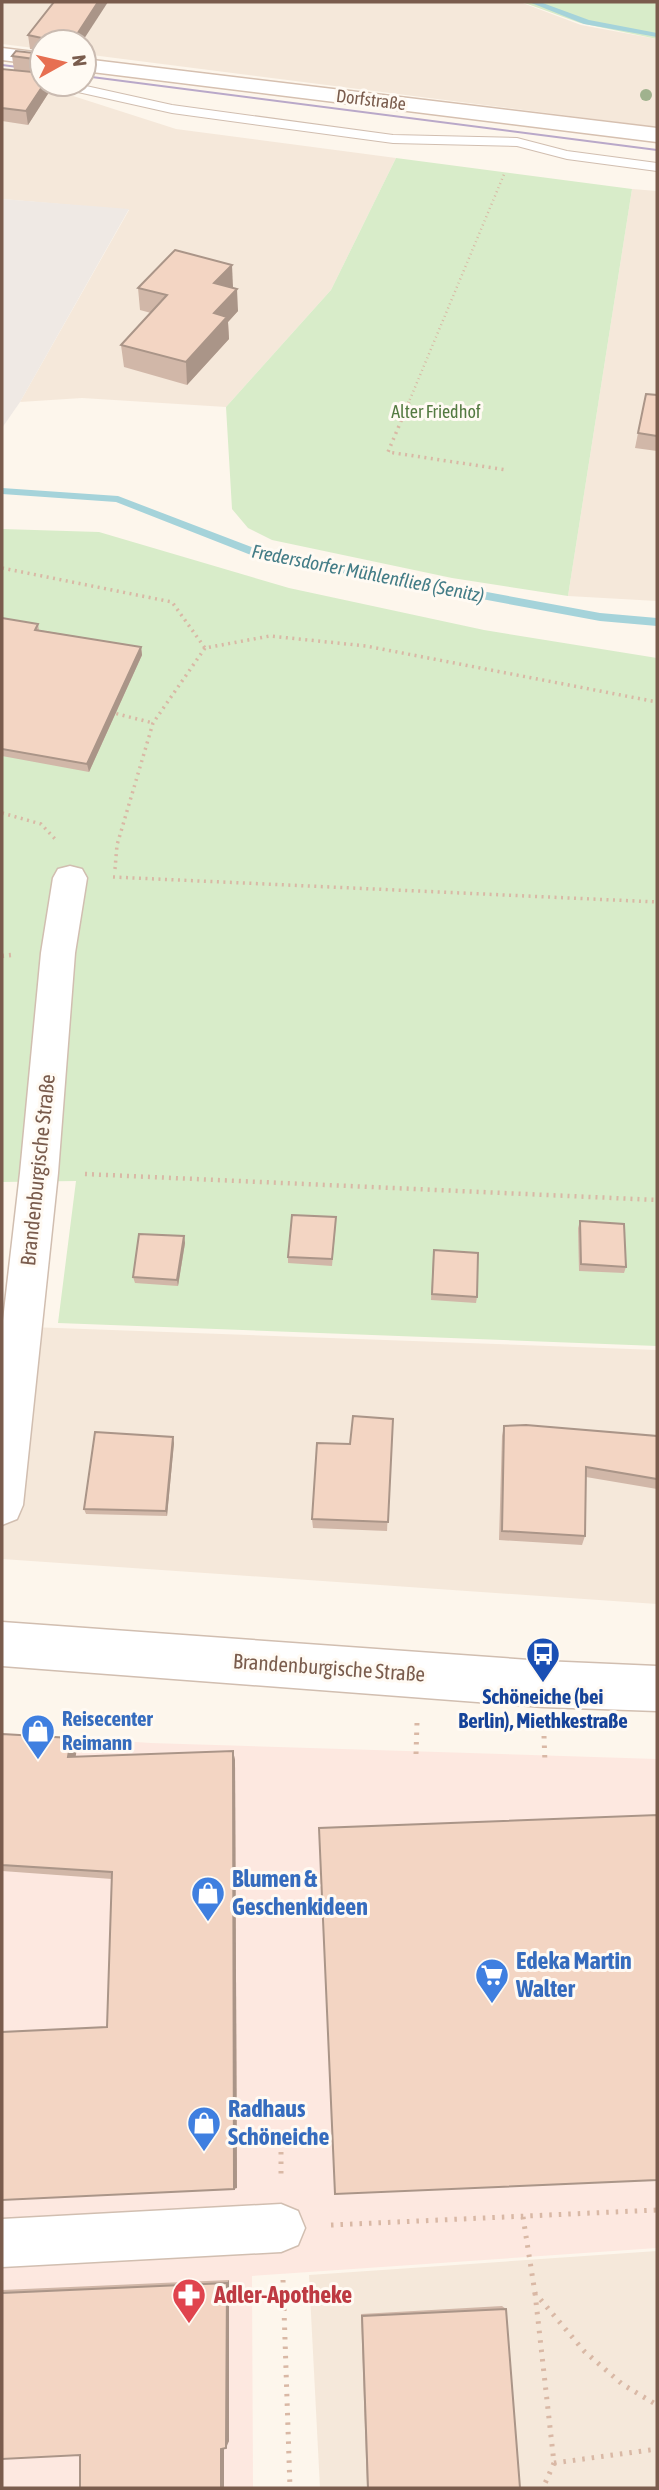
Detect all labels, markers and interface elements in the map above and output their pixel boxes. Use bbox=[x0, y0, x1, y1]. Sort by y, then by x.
north arrow bbox=[28, 28, 98, 98]
text: N bbox=[68, 54, 92, 68]
street label: Dorfstraße bbox=[335, 85, 407, 114]
park label: Alter Friedhof bbox=[391, 401, 481, 422]
water label: Fredersdorfer Mühlenfließ (Senitz) bbox=[250, 540, 486, 606]
street label: Brandenburgische Straße bbox=[15, 1073, 59, 1267]
bus stop icon: Schöneiche (bei Berlin), Miethkestraße bbox=[524, 1635, 562, 1684]
street label: Brandenburgische Straße bbox=[232, 1648, 426, 1686]
place label: Schöneiche (bei Berlin), Miethkestraße bbox=[458, 1684, 628, 1732]
place label: Reisecenter Reimann bbox=[62, 1706, 154, 1754]
shop icon: Reisecenter Reimann bbox=[19, 1712, 57, 1761]
place label: Blumen & Geschenkideen bbox=[232, 1865, 368, 1920]
shop icon: Blumen & Geschenkideen bbox=[189, 1874, 227, 1923]
place label: Edeka Martin Walter bbox=[515, 1947, 632, 2002]
supermarket icon: Edeka Martin Walter bbox=[473, 1956, 511, 2005]
place label: Radhaus Schöneiche bbox=[228, 2095, 329, 2150]
shop icon: Radhaus Schöneiche bbox=[185, 2104, 223, 2153]
pharmacy icon: Adler-Apotheke bbox=[170, 2276, 208, 2325]
place label: Adler-Apotheke bbox=[213, 2281, 352, 2308]

